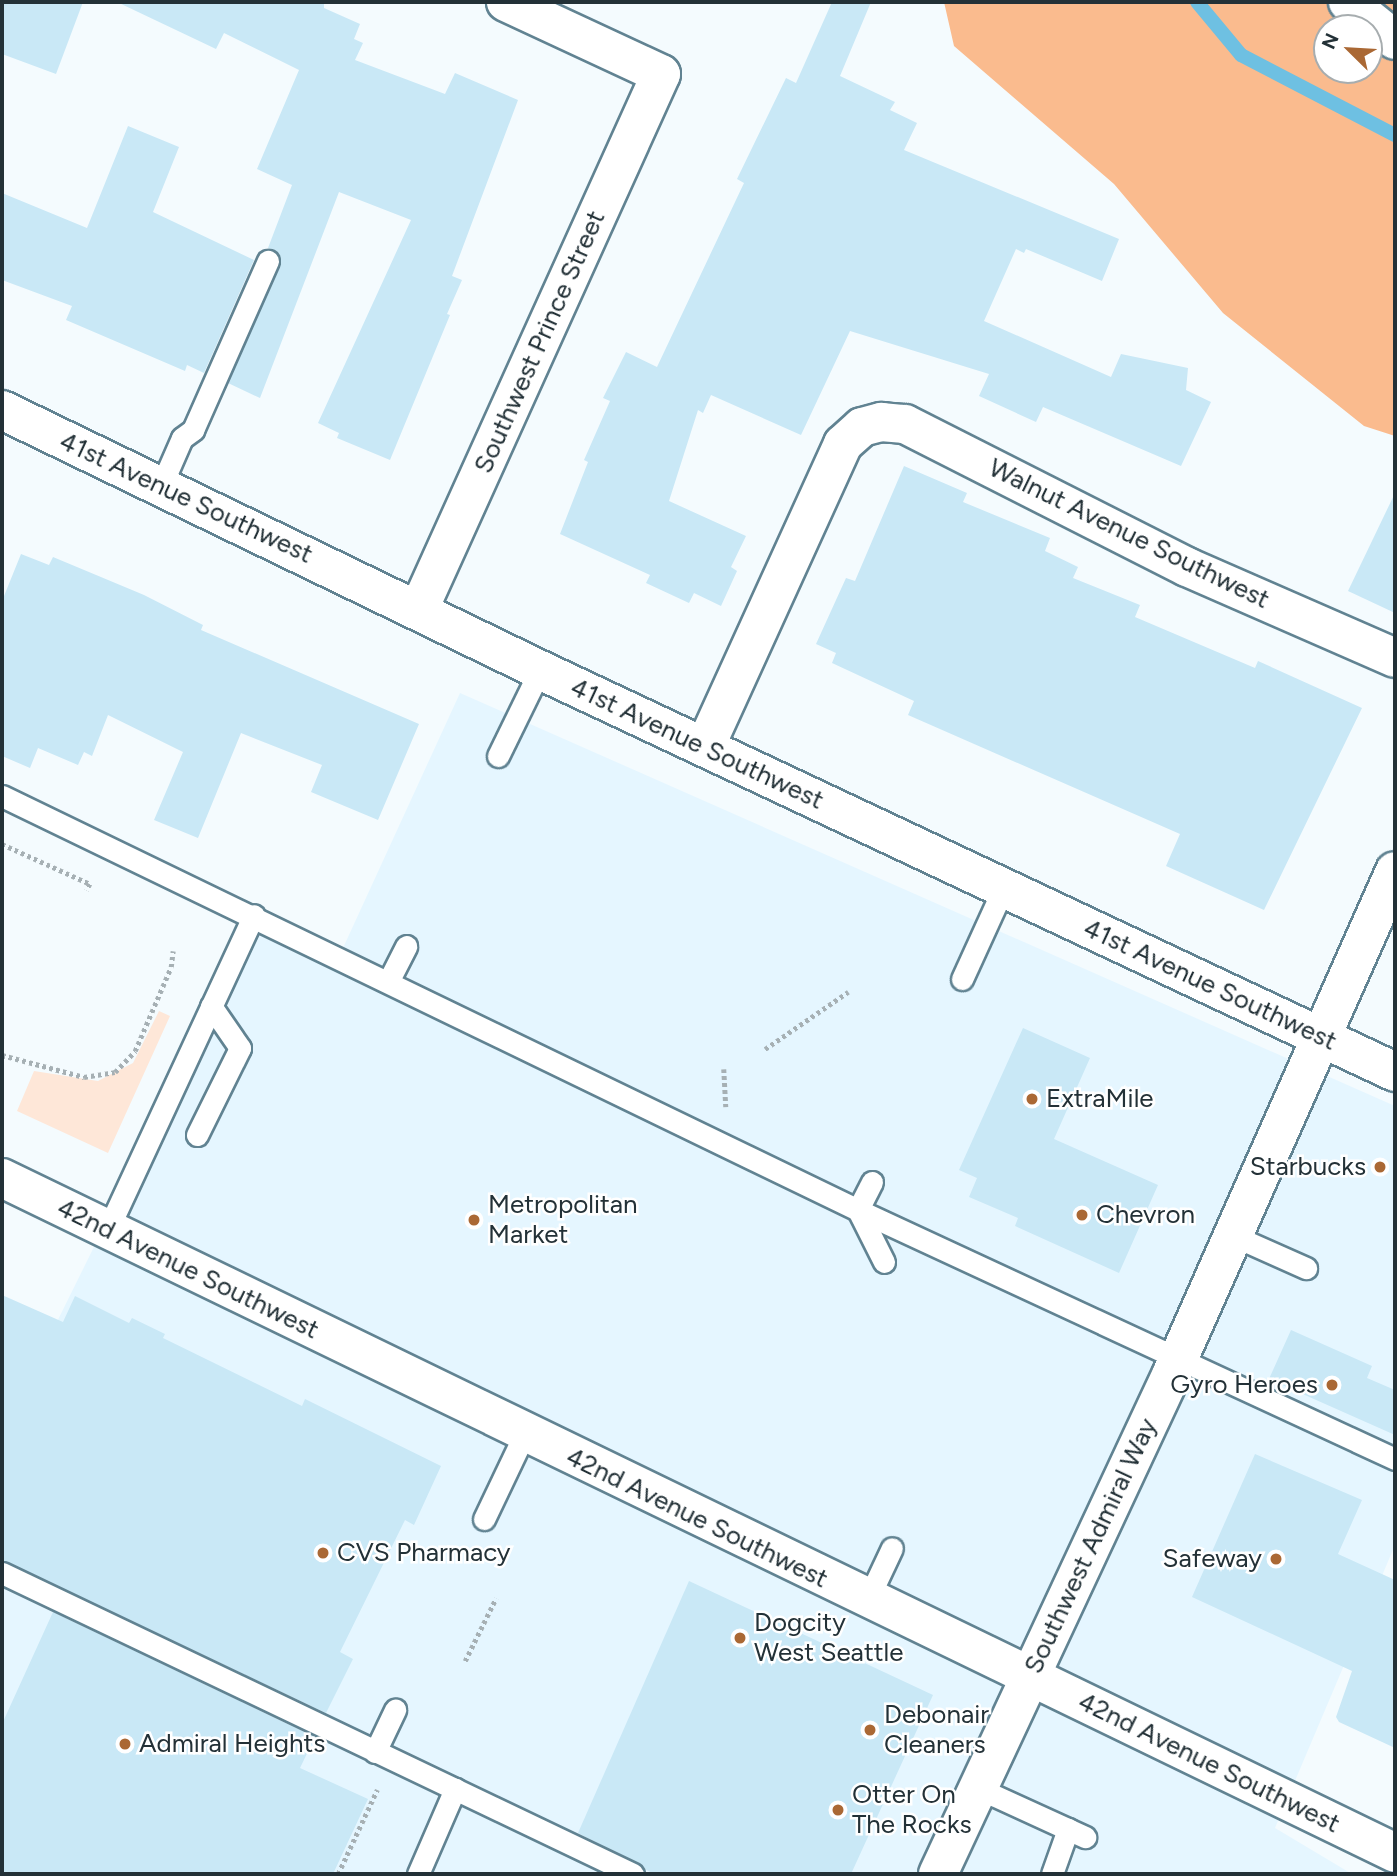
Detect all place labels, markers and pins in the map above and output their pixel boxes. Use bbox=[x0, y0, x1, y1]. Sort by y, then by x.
place label: ExtraMile bbox=[1046, 1083, 1154, 1115]
marker: ExtraMile bbox=[1024, 1091, 1040, 1107]
place label: Starbucks bbox=[1250, 1151, 1366, 1183]
marker: Starbucks bbox=[1372, 1159, 1388, 1175]
place label: Metropolitan Market bbox=[488, 1189, 638, 1250]
place label: Chevron bbox=[1096, 1199, 1195, 1231]
marker: Chevron bbox=[1074, 1207, 1090, 1223]
marker: Metropolitan Market bbox=[466, 1212, 482, 1228]
place label: Gyro Heroes bbox=[1170, 1369, 1318, 1401]
marker: Gyro Heroes bbox=[1324, 1377, 1340, 1393]
place label: CVS Pharmacy bbox=[337, 1537, 511, 1569]
place label: Safeway bbox=[1163, 1543, 1262, 1575]
marker: CVS Pharmacy bbox=[315, 1545, 331, 1561]
marker: Safeway bbox=[1268, 1551, 1284, 1567]
place label: Dogcity West Seattle bbox=[754, 1607, 903, 1668]
marker: Dogcity West Seattle bbox=[732, 1630, 748, 1646]
place label: Debonair Cleaners bbox=[884, 1699, 989, 1760]
marker: Debonair Cleaners bbox=[862, 1722, 878, 1738]
place label: Admiral Heights bbox=[139, 1728, 325, 1760]
marker: Admiral Heights bbox=[117, 1736, 133, 1752]
place label: Otter On The Rocks bbox=[852, 1779, 972, 1840]
marker: Otter On The Rocks bbox=[830, 1802, 846, 1818]

